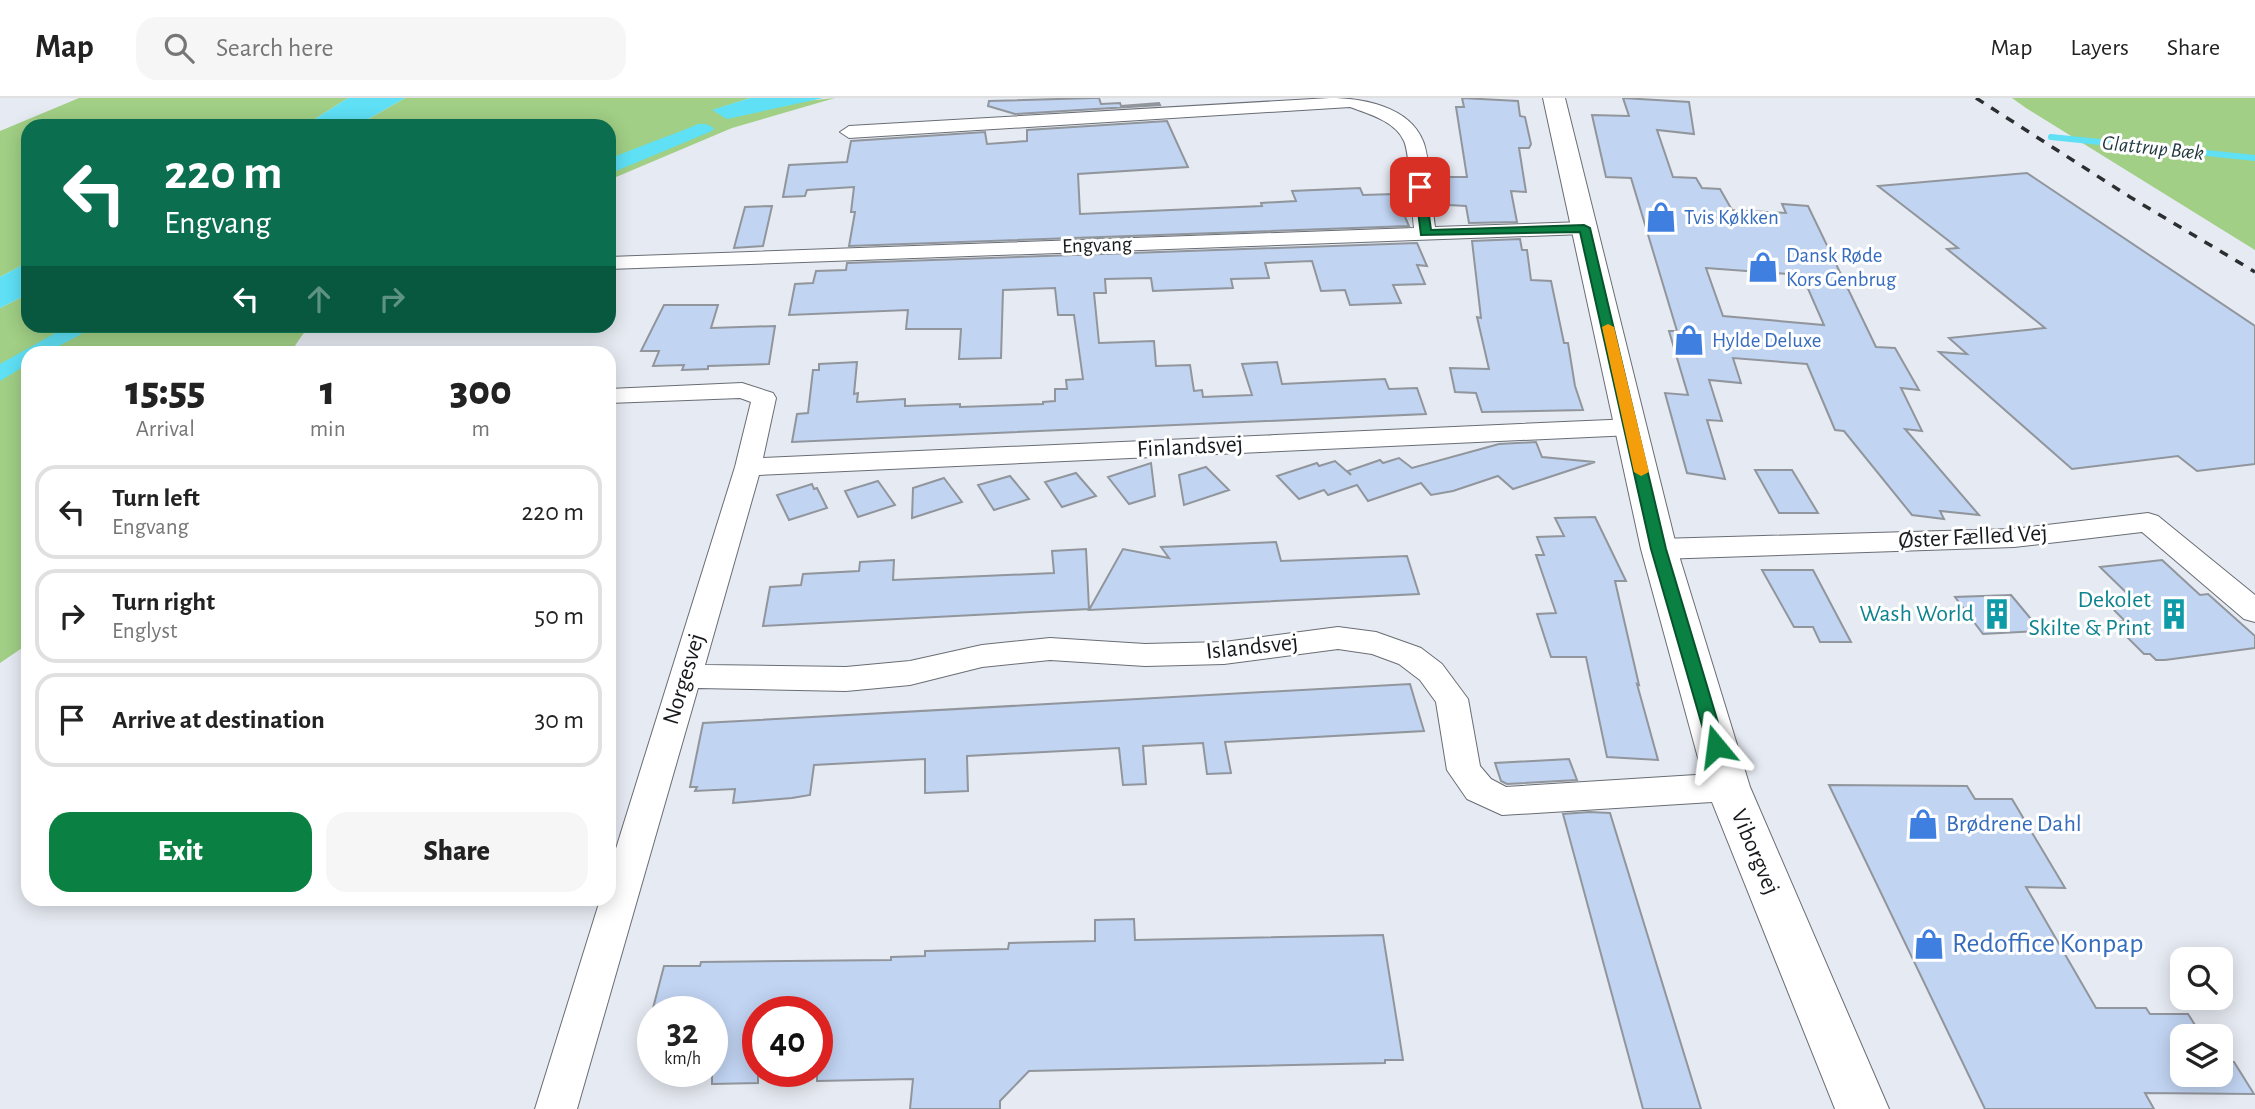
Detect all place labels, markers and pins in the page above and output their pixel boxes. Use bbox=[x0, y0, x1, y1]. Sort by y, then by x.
pin bbox=[1390, 157, 1450, 217]
shop icon: Tvis Køkken bbox=[1644, 200, 1678, 234]
place label: Tvis Køkken bbox=[1684, 207, 1779, 228]
place label: Dansk Røde Kors Genbrug bbox=[1786, 245, 1897, 290]
shop icon: Dansk Røde Kors Genbrug bbox=[1746, 250, 1780, 284]
shop icon: Hylde Deluxe bbox=[1672, 323, 1706, 357]
place label: Hylde Deluxe bbox=[1712, 330, 1822, 351]
place label: Dekolet Skilte & Print bbox=[2029, 588, 2151, 640]
building icon: Wash World bbox=[1980, 597, 2014, 631]
building icon: Dekolet Skilte & Print bbox=[2157, 597, 2191, 631]
place label: Wash World bbox=[1859, 602, 1974, 626]
shop icon: Brødrene Dahl bbox=[1906, 807, 1940, 841]
place label: Brødrene Dahl bbox=[1946, 812, 2082, 836]
shop icon: Redoffice Konpap bbox=[1912, 927, 1946, 961]
place label: Redoffice Konpap bbox=[1952, 930, 2143, 958]

